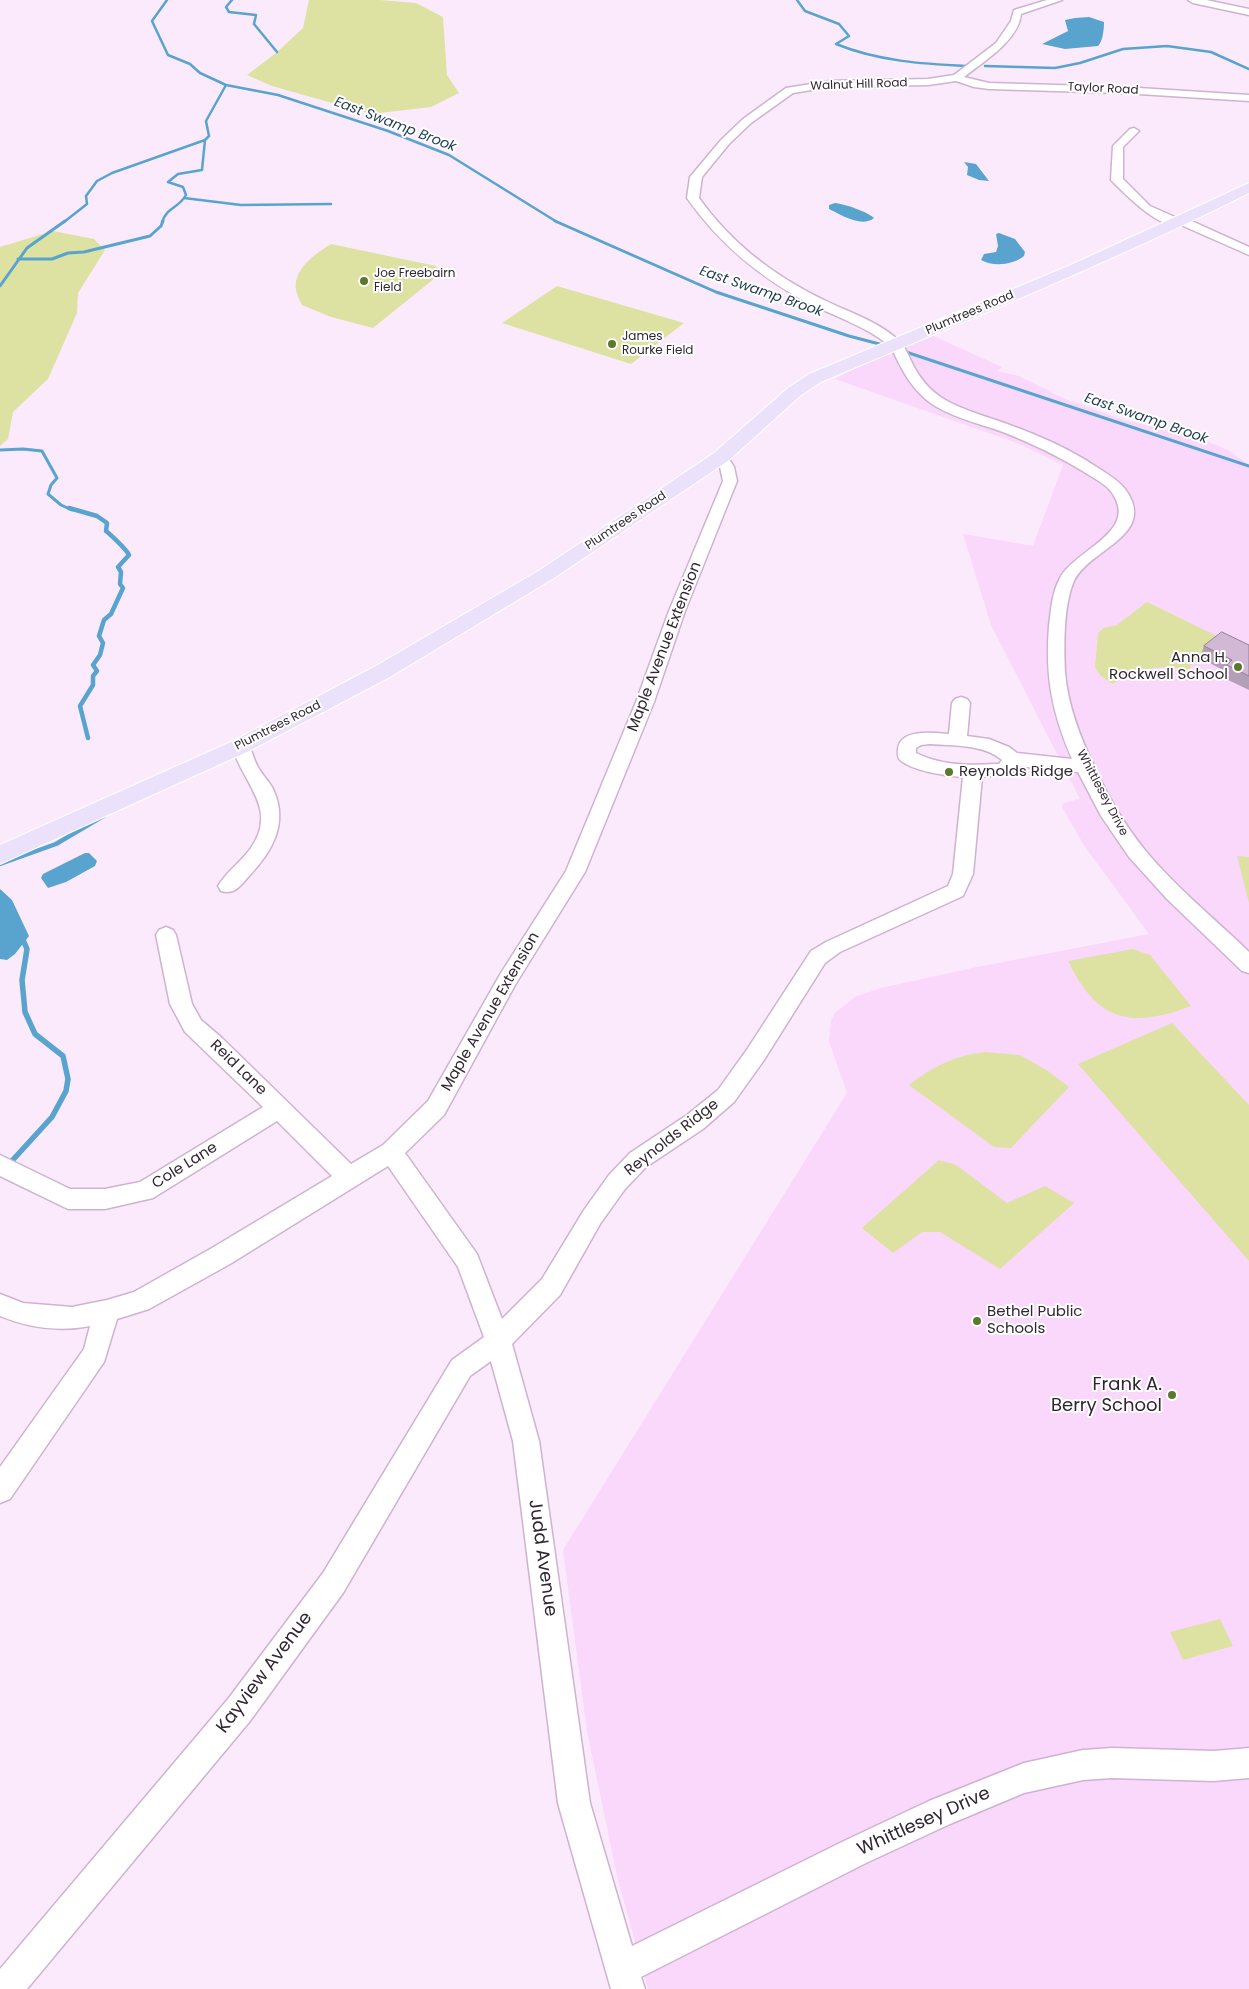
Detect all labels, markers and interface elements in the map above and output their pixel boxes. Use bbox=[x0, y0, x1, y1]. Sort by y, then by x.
street label: Walnut Hill Road bbox=[810, 76, 908, 94]
street label: Taylor Road bbox=[1067, 80, 1139, 98]
water label: East Swamp Brook bbox=[332, 94, 458, 156]
water label: East Swamp Brook bbox=[697, 263, 825, 321]
place label: Joe Freebairn Field bbox=[374, 267, 455, 295]
marker: Joe Freebairn Field bbox=[358, 275, 370, 287]
street label: Plumtrees Road bbox=[924, 288, 1016, 338]
place label: James Rourke Field bbox=[622, 330, 693, 358]
marker: James Rourke Field bbox=[606, 338, 618, 350]
water label: East Swamp Brook bbox=[1082, 390, 1210, 448]
street label: Plumtrees Road bbox=[583, 489, 669, 553]
street label: Maple Avenue Extension bbox=[624, 560, 706, 734]
place label: Anna H. Rockwell School bbox=[1109, 649, 1228, 684]
marker: Anna H. Rockwell School bbox=[1232, 661, 1244, 673]
street label: Plumtrees Road bbox=[233, 698, 323, 754]
street label: Whittlesey Drive bbox=[1073, 748, 1131, 838]
place label: Reynolds Ridge bbox=[959, 763, 1073, 781]
marker: Reynolds Ridge bbox=[943, 766, 955, 778]
street label: Maple Avenue Extension bbox=[438, 929, 544, 1095]
street label: Reid Lane bbox=[206, 1037, 270, 1099]
street label: Reynolds Ridge bbox=[621, 1096, 723, 1180]
street label: Cole Lane bbox=[149, 1139, 221, 1193]
place label: Bethel Public Schools bbox=[987, 1303, 1082, 1338]
marker: Bethel Public Schools bbox=[971, 1315, 983, 1327]
place label: Frank A. Berry School bbox=[1051, 1374, 1162, 1416]
marker: Frank A. Berry School bbox=[1166, 1389, 1178, 1401]
street label: Judd Avenue bbox=[523, 1498, 561, 1618]
street label: Kayview Avenue bbox=[212, 1608, 318, 1738]
street label: Whittlesey Drive bbox=[854, 1783, 994, 1861]

